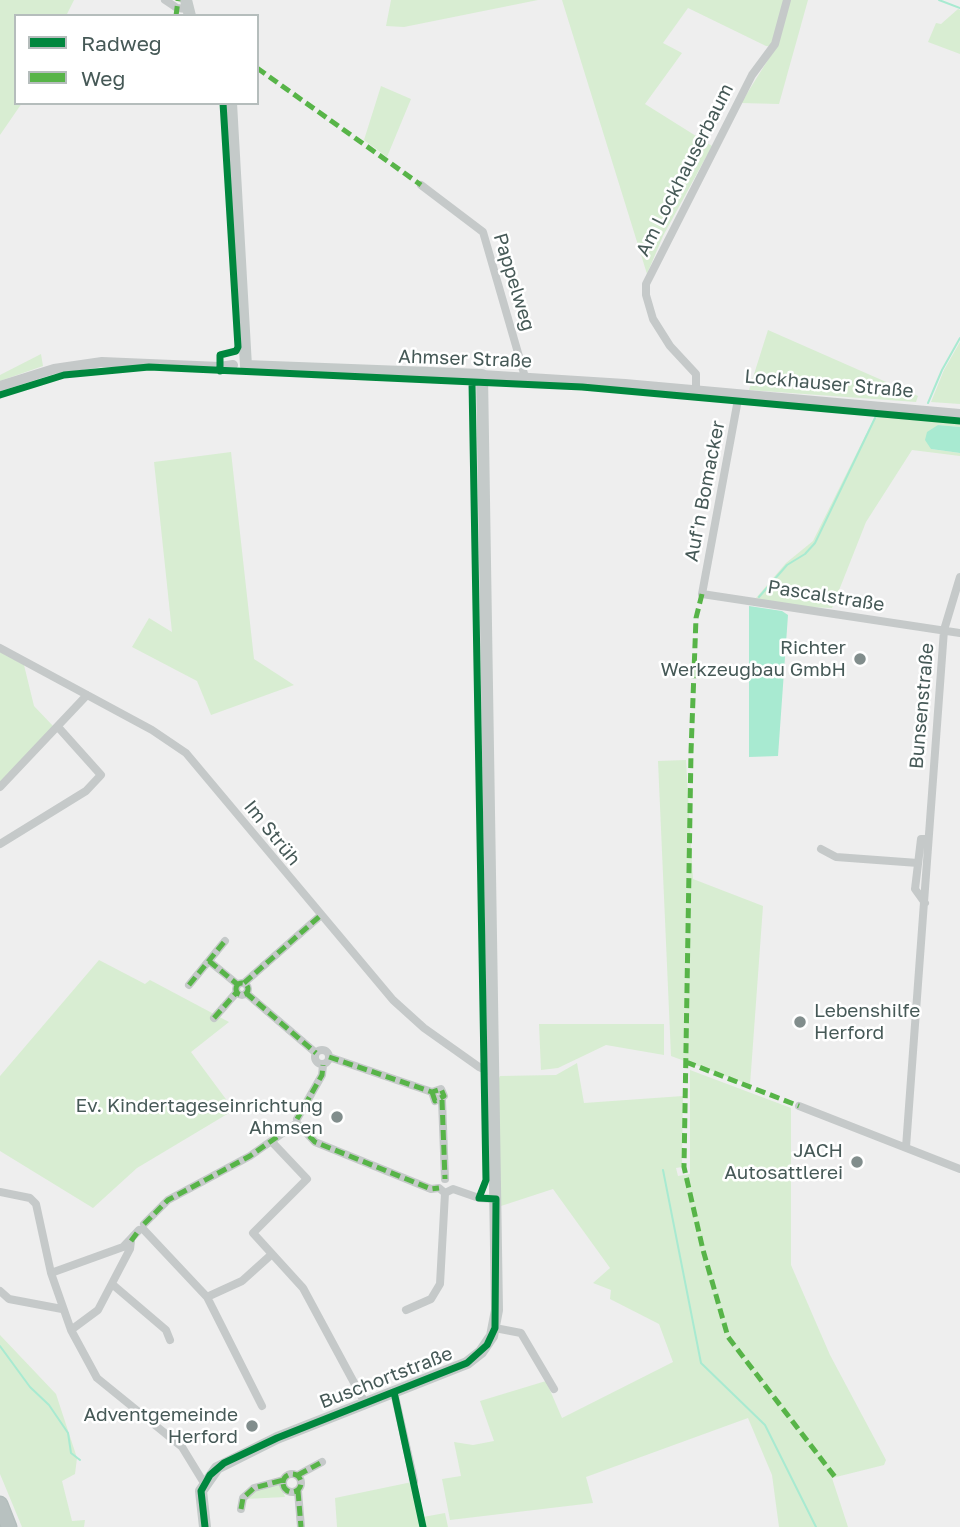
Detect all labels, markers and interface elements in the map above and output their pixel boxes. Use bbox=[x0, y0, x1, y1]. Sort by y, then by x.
legend bbox=[14, 14, 259, 105]
text: Radweg bbox=[81, 30, 162, 56]
text: Weg bbox=[81, 65, 125, 91]
street label: Am Lockhauserbaum bbox=[632, 80, 738, 260]
street label: Pappelweg bbox=[488, 230, 540, 334]
street label: Ahmser Straße bbox=[398, 345, 532, 373]
street label: Lockhauser Straße bbox=[743, 365, 915, 403]
street label: Auf'n Bomacker bbox=[680, 419, 730, 563]
street label: Pascalstraße bbox=[766, 576, 886, 616]
place label: Richter Werkzeugbau GmbH bbox=[660, 637, 846, 681]
street label: Bunsenstraße bbox=[905, 642, 939, 770]
marker: Richter Werkzeugbau GmbH bbox=[852, 651, 868, 667]
street label: Im Strüh bbox=[239, 796, 305, 870]
place label: Lebenshilfe Herford bbox=[814, 1000, 920, 1044]
marker: Lebenshilfe Herford bbox=[792, 1014, 808, 1030]
place label: Ev. Kindertageseinrichtung Ahmsen bbox=[76, 1095, 323, 1139]
marker: Ev. Kindertageseinrichtung Ahmsen bbox=[329, 1109, 345, 1125]
place label: JACH Autosattlerei bbox=[724, 1140, 843, 1184]
marker: JACH Autosattlerei bbox=[849, 1154, 865, 1170]
street label: Buschortstraße bbox=[316, 1342, 456, 1414]
place label: Adventgemeinde Herford bbox=[83, 1404, 238, 1448]
marker: Adventgemeinde Herford bbox=[244, 1418, 260, 1434]

